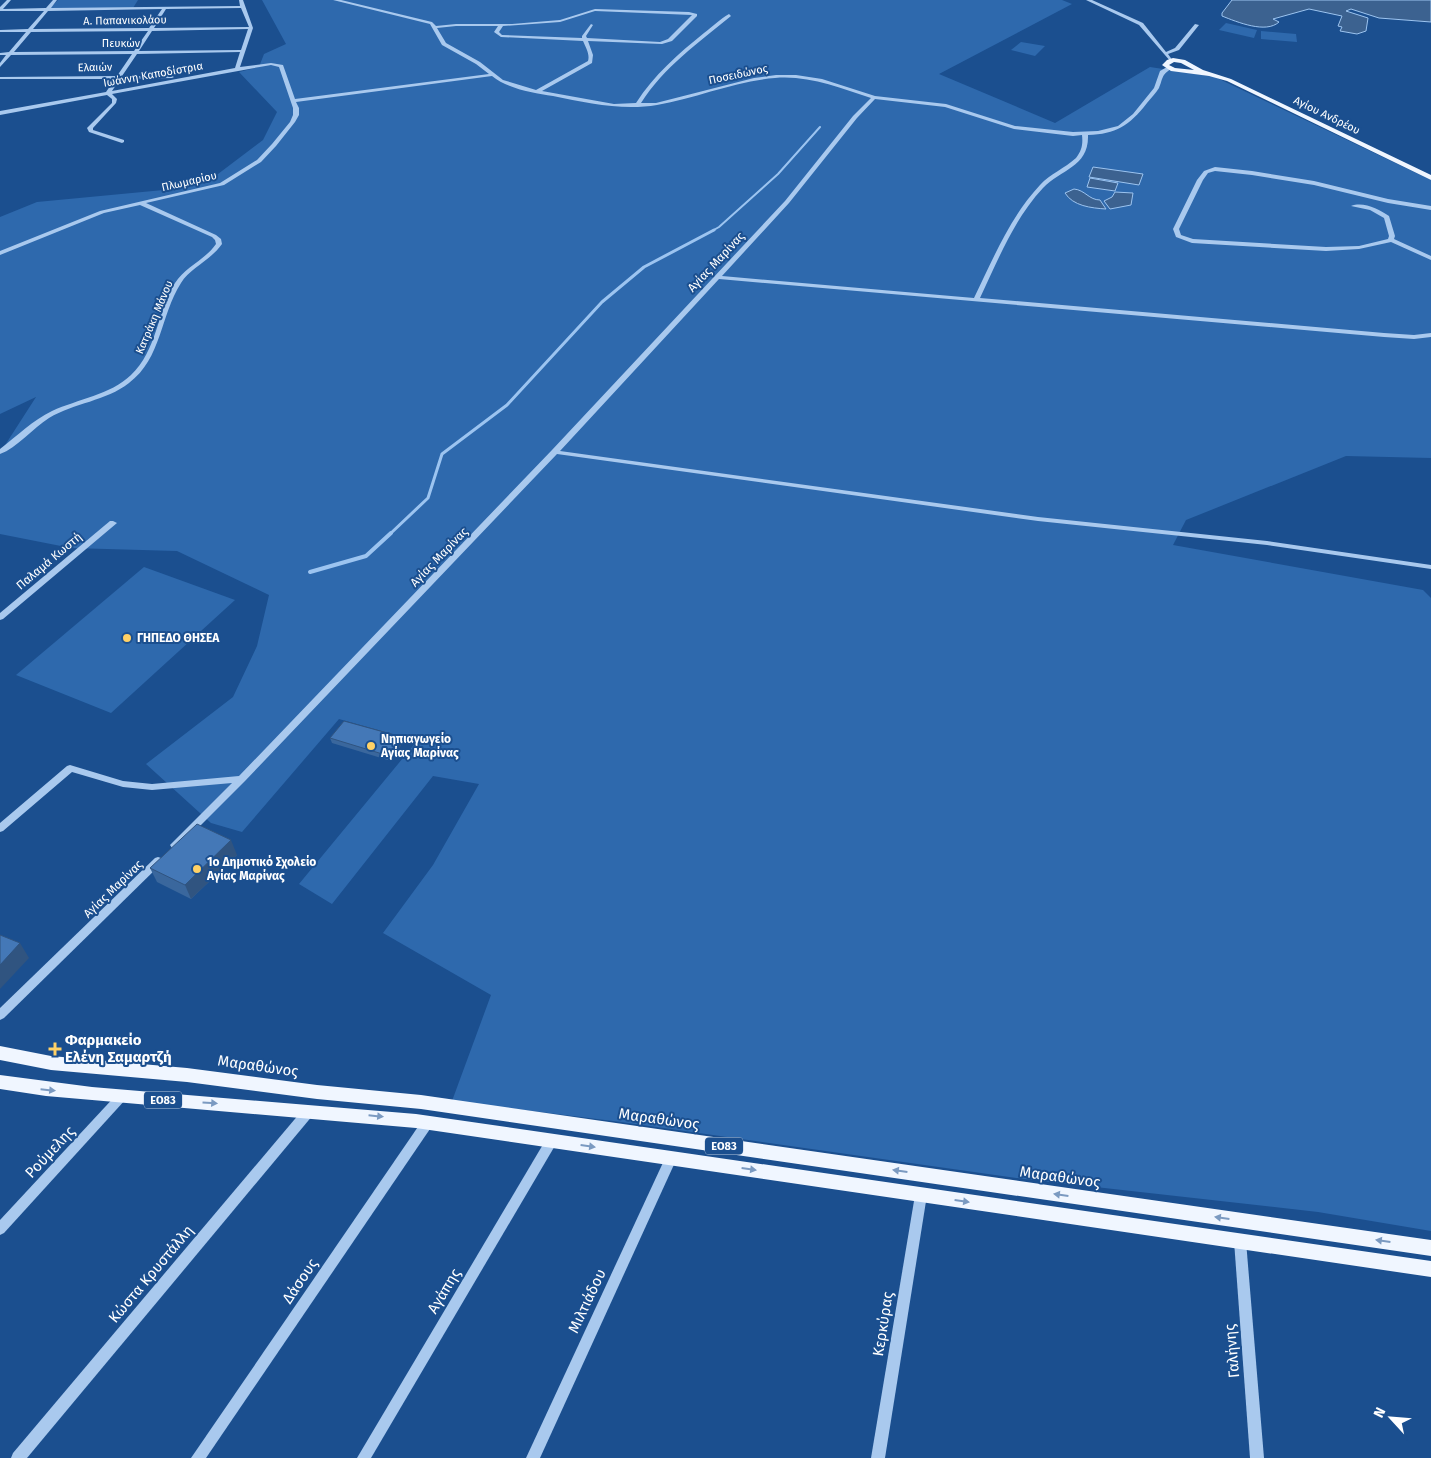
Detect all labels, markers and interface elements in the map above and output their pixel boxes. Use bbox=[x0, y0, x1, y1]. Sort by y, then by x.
street label: Α. Παπανικολάου bbox=[83, 13, 167, 28]
street label: Πευκών bbox=[102, 37, 141, 50]
street label: Ιωάννη Καποδίστρια bbox=[102, 59, 204, 90]
street label: Ελαιών bbox=[78, 61, 113, 74]
street label: Ποσειδώνος bbox=[707, 62, 769, 87]
street label: Αγίου Ανδρέου bbox=[1291, 94, 1362, 137]
street label: Πλωμαρίου bbox=[160, 169, 218, 194]
street label: Αγίας Μαρίνας bbox=[685, 229, 748, 295]
street label: Κατράκη Μάνου bbox=[133, 278, 176, 356]
street label: Αγίας Μαρίνας bbox=[407, 524, 471, 589]
street label: Παλαμά Κωστή bbox=[13, 530, 85, 592]
place label: ΓΗΠΕΔΟ ΘΗΣΕΑ bbox=[137, 631, 220, 645]
marker: ΓΗΠΕΔΟ ΘΗΣΕΑ bbox=[121, 632, 133, 644]
place label: Νηπιαγωγείο Αγίας Μαρίνας bbox=[380, 731, 459, 760]
marker: Νηπιαγωγείο Αγίας Μαρίνας bbox=[365, 740, 377, 752]
place label: 1ο Δημοτικό Σχολείο Αγίας Μαρίνας bbox=[206, 854, 316, 883]
street label: Αγίας Μαρίνας bbox=[81, 857, 146, 921]
marker: 1ο Δημοτικό Σχολείο Αγίας Μαρίνας bbox=[191, 863, 203, 875]
place label: Φαρμακείο Ελένη Σαμαρτζή bbox=[65, 1031, 172, 1066]
marker: Φαρμακείο Ελένη Σαμαρτζή bbox=[49, 1043, 61, 1055]
street label: Μαραθώνος bbox=[217, 1051, 299, 1081]
one-way arrow bbox=[40, 1086, 56, 1094]
road number: ΕΟ83 bbox=[144, 1092, 182, 1108]
one-way arrow bbox=[202, 1099, 218, 1107]
street label: Μαραθώνος bbox=[618, 1104, 700, 1134]
one-way arrow bbox=[368, 1113, 384, 1121]
street label: Ρούμελης bbox=[21, 1122, 79, 1182]
road number: ΕΟ83 bbox=[705, 1138, 743, 1154]
one-way arrow bbox=[581, 1142, 597, 1150]
street label: Μαραθώνος bbox=[1019, 1162, 1101, 1192]
one-way arrow bbox=[742, 1166, 758, 1174]
one-way arrow bbox=[892, 1167, 908, 1175]
one-way arrow bbox=[1053, 1190, 1069, 1198]
one-way arrow bbox=[954, 1197, 970, 1205]
one-way arrow bbox=[1214, 1214, 1230, 1222]
street label: Κώστα Κρυστάλλη bbox=[105, 1221, 197, 1327]
one-way arrow bbox=[1374, 1237, 1390, 1245]
street label: Δάσους bbox=[278, 1255, 322, 1307]
street label: Αγάπης bbox=[424, 1265, 464, 1317]
street label: Μιλτιάδου bbox=[564, 1266, 610, 1336]
street label: Κερκύρας bbox=[869, 1290, 897, 1358]
street label: Γαλήνης bbox=[1221, 1323, 1243, 1379]
north arrow bbox=[1366, 1393, 1416, 1443]
text: N bbox=[1370, 1405, 1389, 1420]

